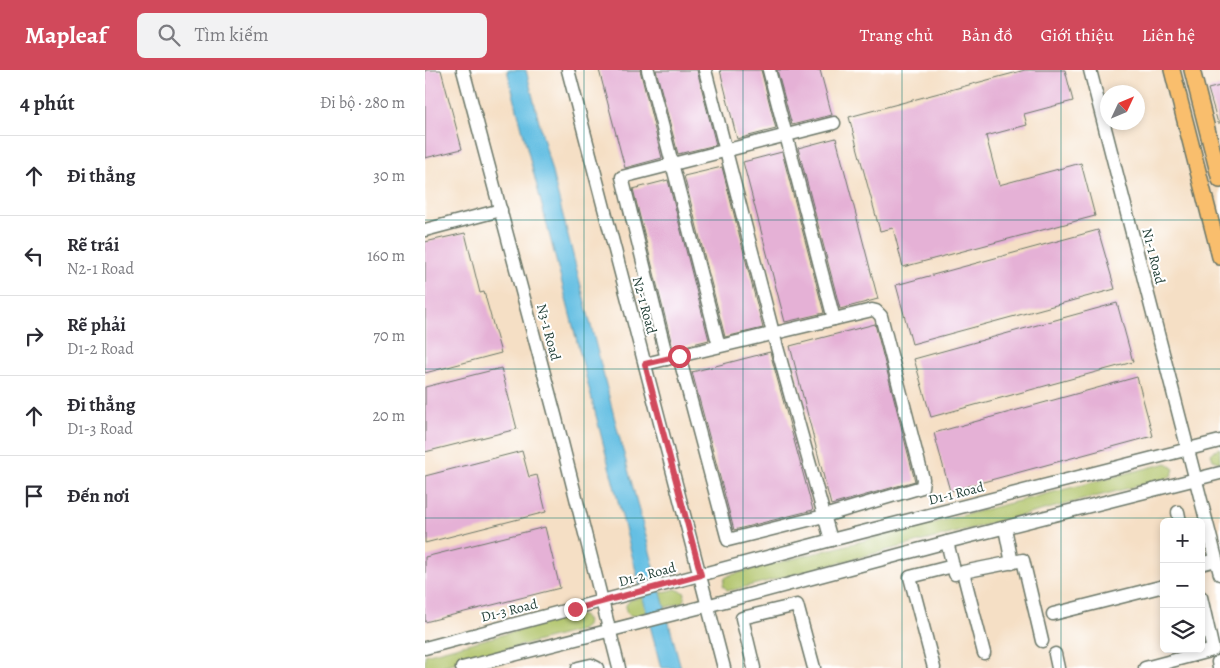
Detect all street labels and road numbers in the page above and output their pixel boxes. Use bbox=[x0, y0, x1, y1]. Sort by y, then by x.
street label: N1-1 Road bbox=[1137, 226, 1170, 286]
street label: N2-1 Road bbox=[628, 274, 661, 336]
street label: N3-1 Road bbox=[532, 302, 565, 363]
street label: D1-1 Road bbox=[926, 477, 986, 510]
street label: D1-2 Road bbox=[616, 558, 678, 591]
street label: D1-3 Road bbox=[479, 594, 540, 627]

